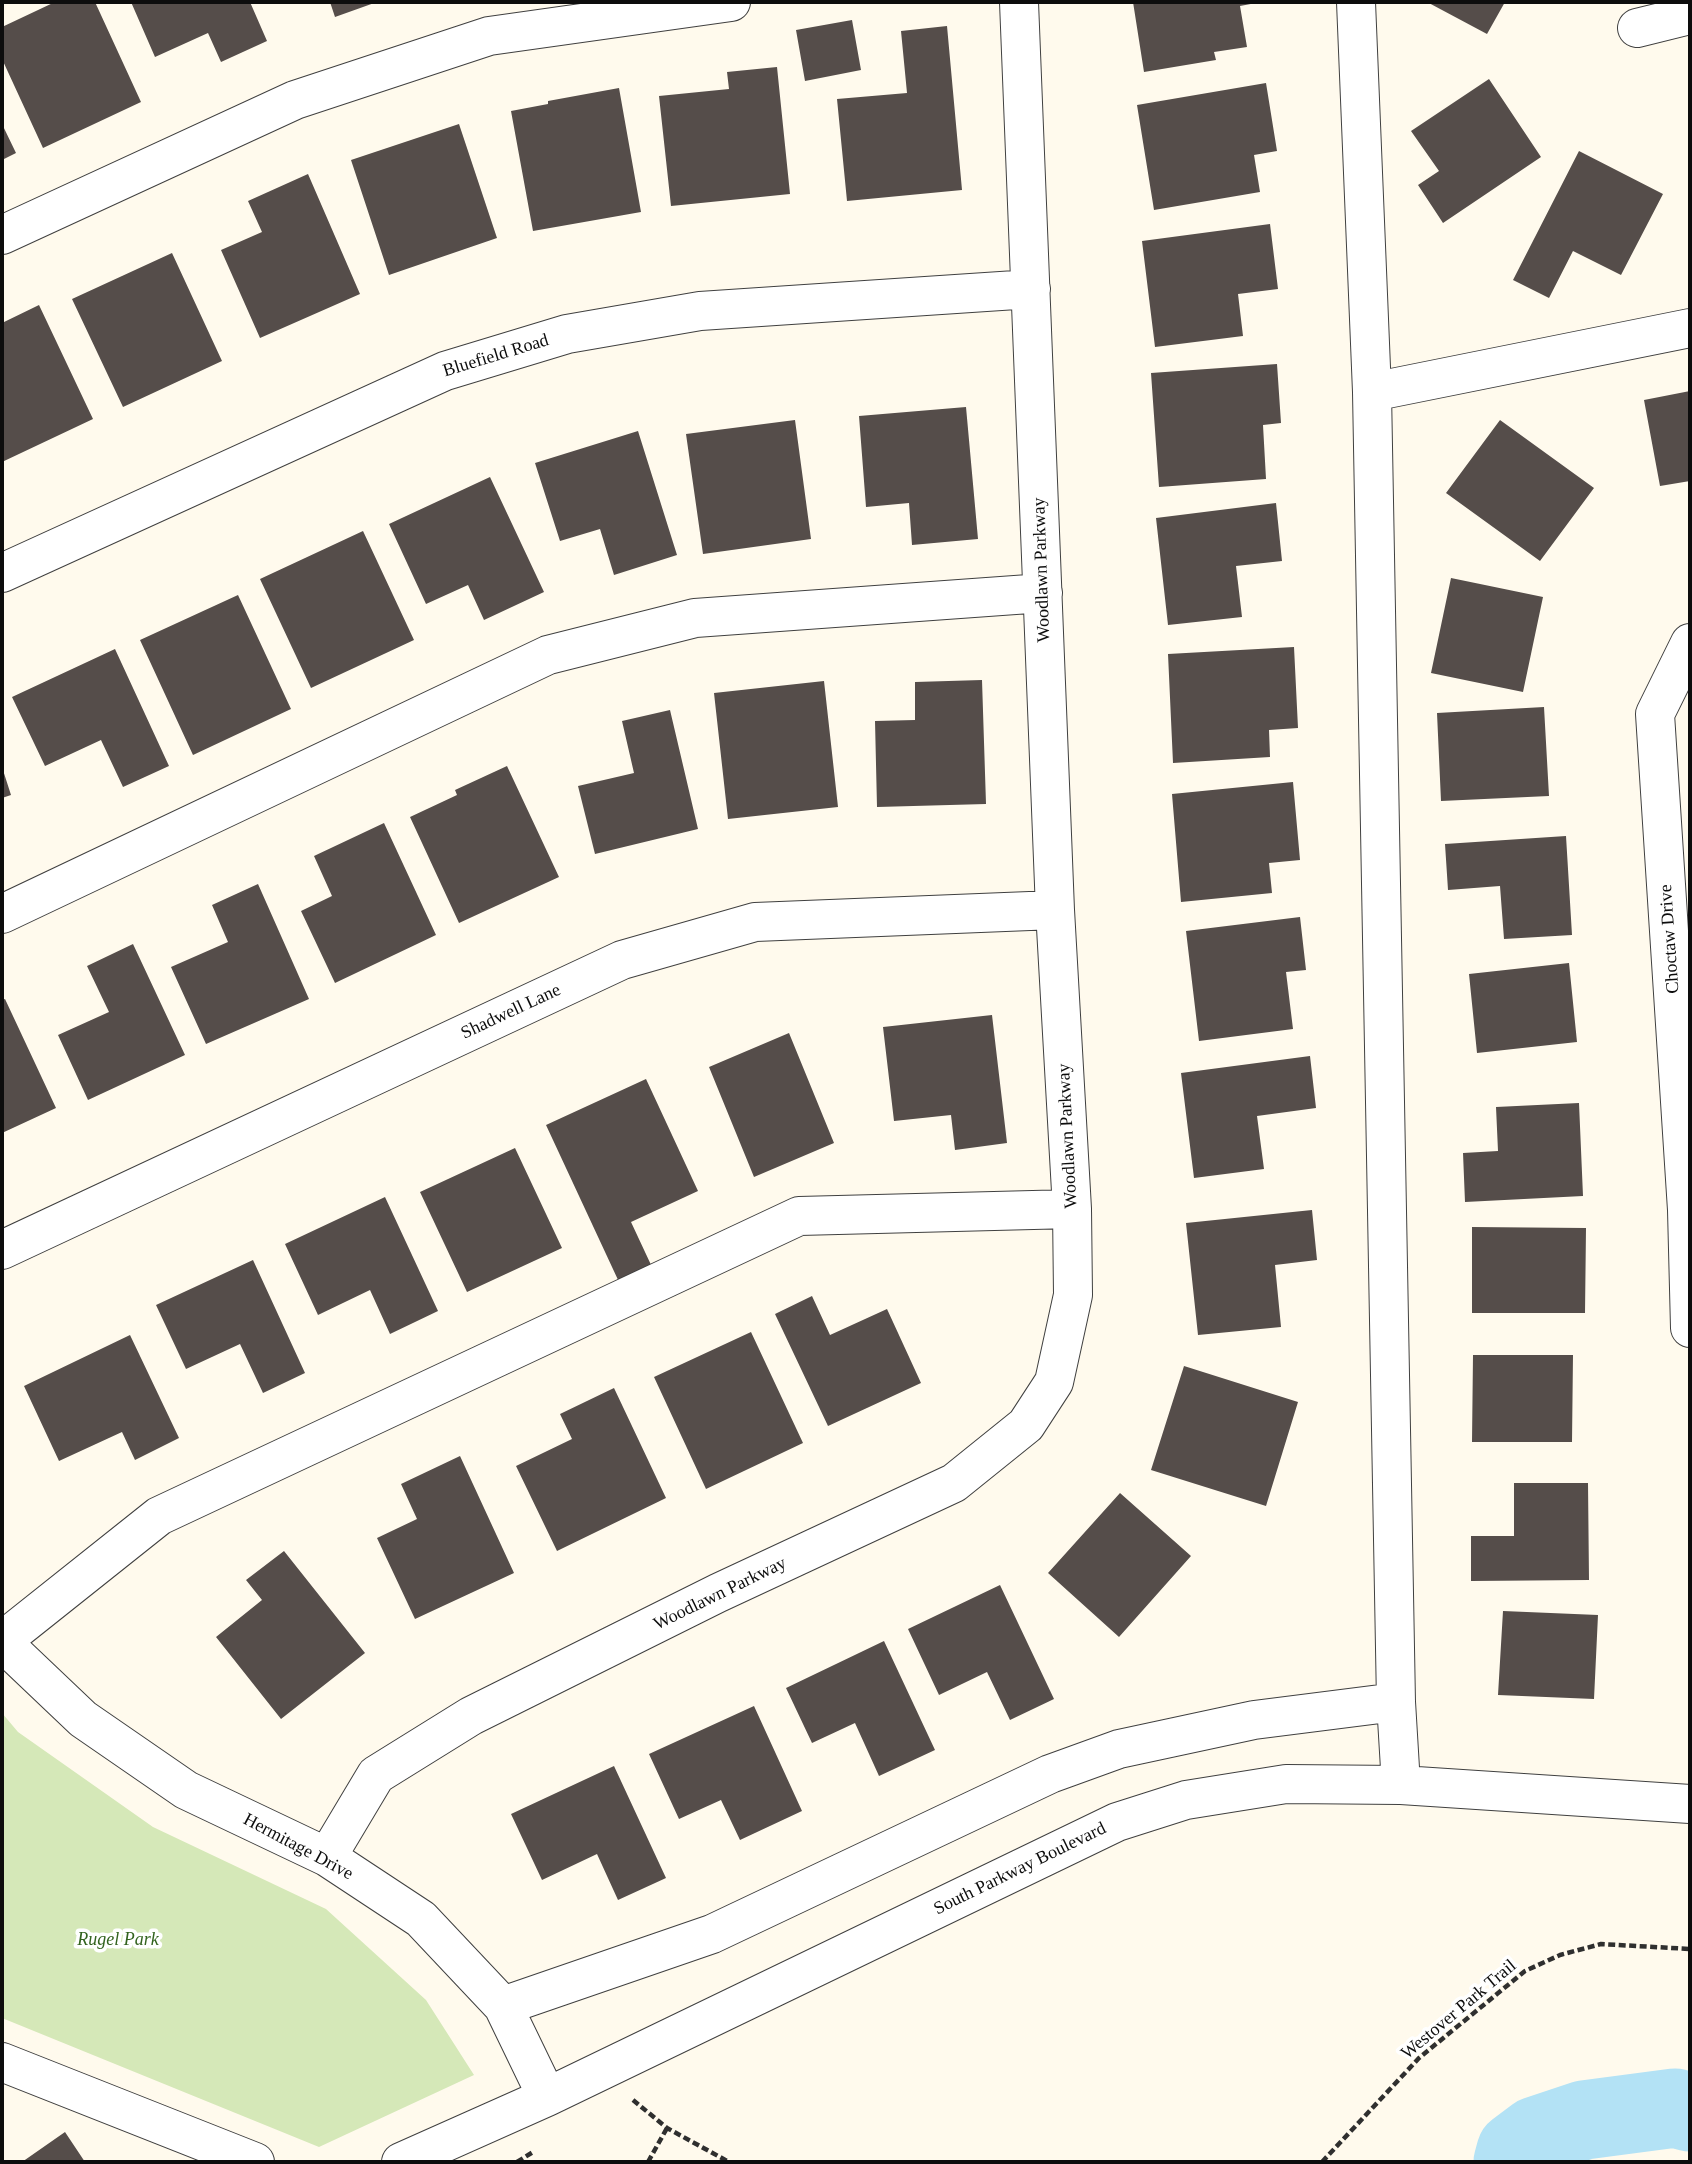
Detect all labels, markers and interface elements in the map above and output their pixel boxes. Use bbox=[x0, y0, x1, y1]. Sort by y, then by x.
street label: Bluefield Road bbox=[440, 330, 552, 382]
street label: Woodlawn Parkway bbox=[1029, 497, 1055, 643]
street label: Choctaw Drive bbox=[1655, 884, 1685, 994]
street label: Shadwell Lane bbox=[458, 980, 564, 1044]
street label: Woodlawn Parkway bbox=[1053, 1063, 1083, 1209]
street label: Woodlawn Parkway bbox=[650, 1553, 790, 1635]
street label: Hermitage Drive bbox=[239, 1809, 357, 1885]
street label: South Parkway Boulevard bbox=[930, 1818, 1110, 1920]
park label: Rugel Park bbox=[77, 1929, 159, 1951]
street label: Westover Park Trail bbox=[1397, 1955, 1521, 2065]

